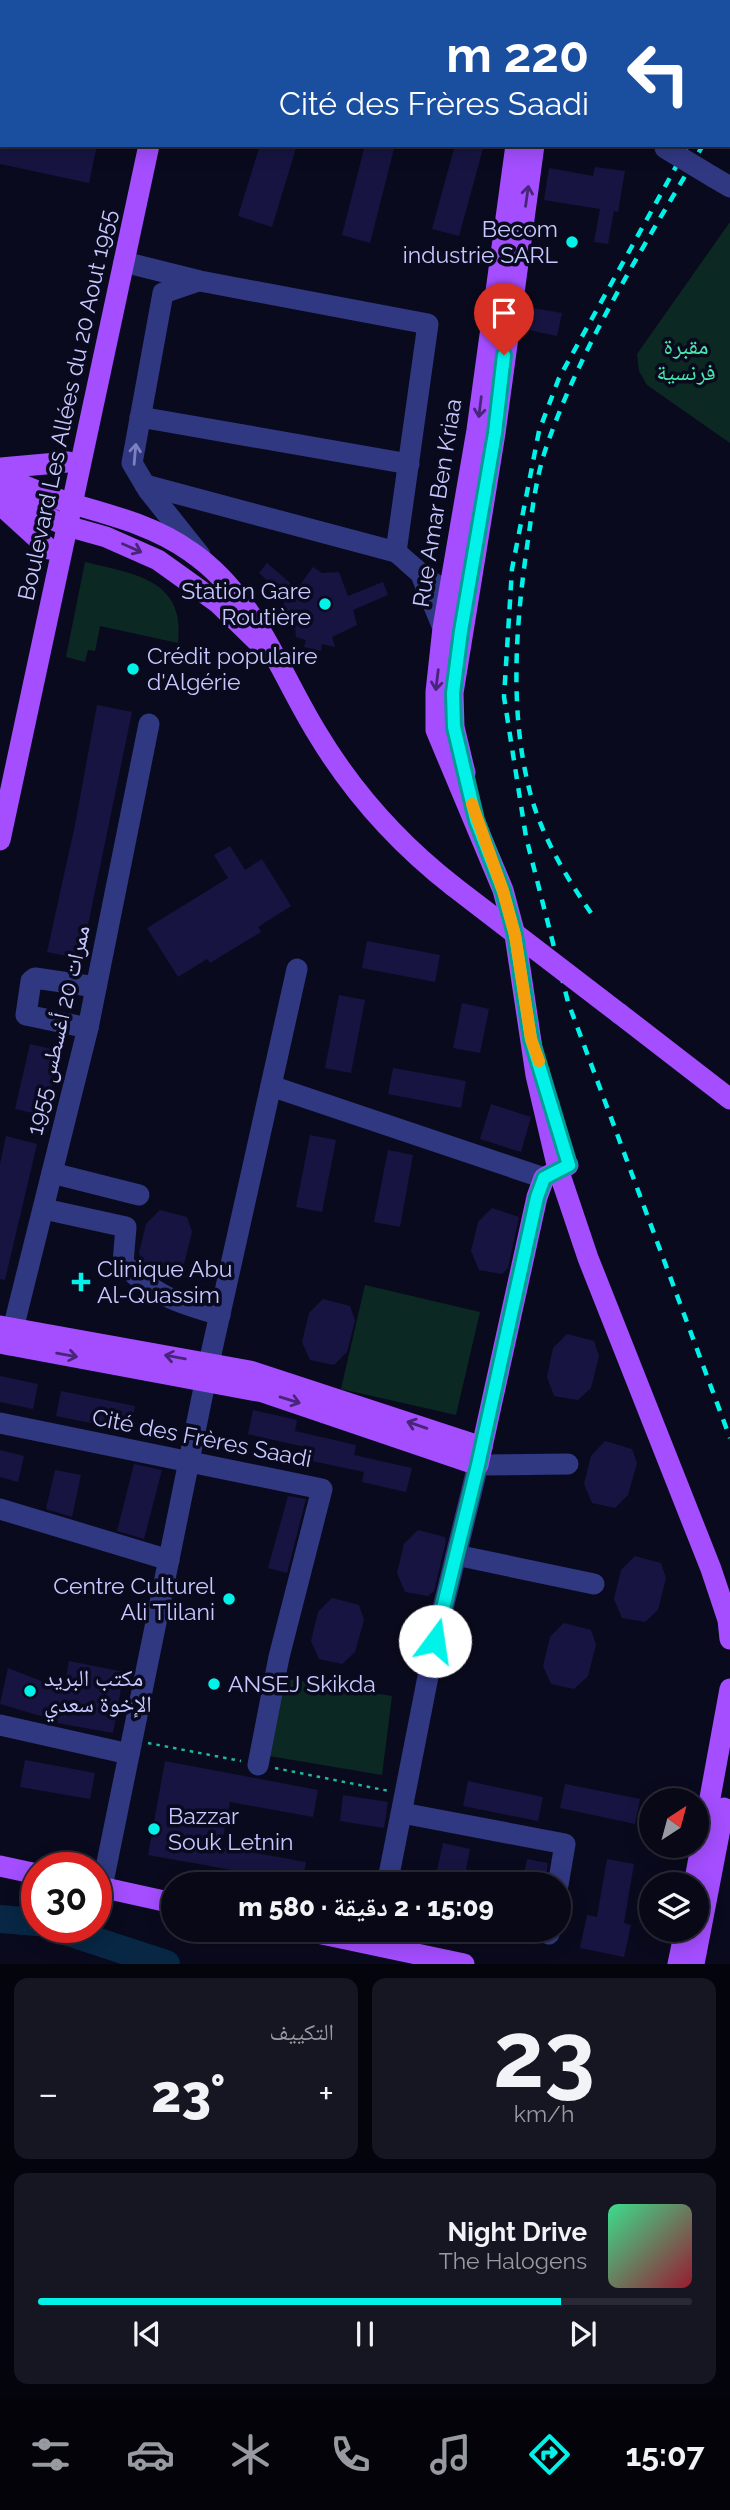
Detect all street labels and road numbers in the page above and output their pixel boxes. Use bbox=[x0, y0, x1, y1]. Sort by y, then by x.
street label: Boulevard Les Allées du 20 Aout 1955 bbox=[12, 207, 121, 603]
street label: Rue Amar Ben Kriaa bbox=[407, 397, 466, 609]
street label: ممرات 20 أغسطس 1955 bbox=[20, 922, 96, 1138]
street label: Cité des Frères Saadi bbox=[90, 1403, 314, 1472]

